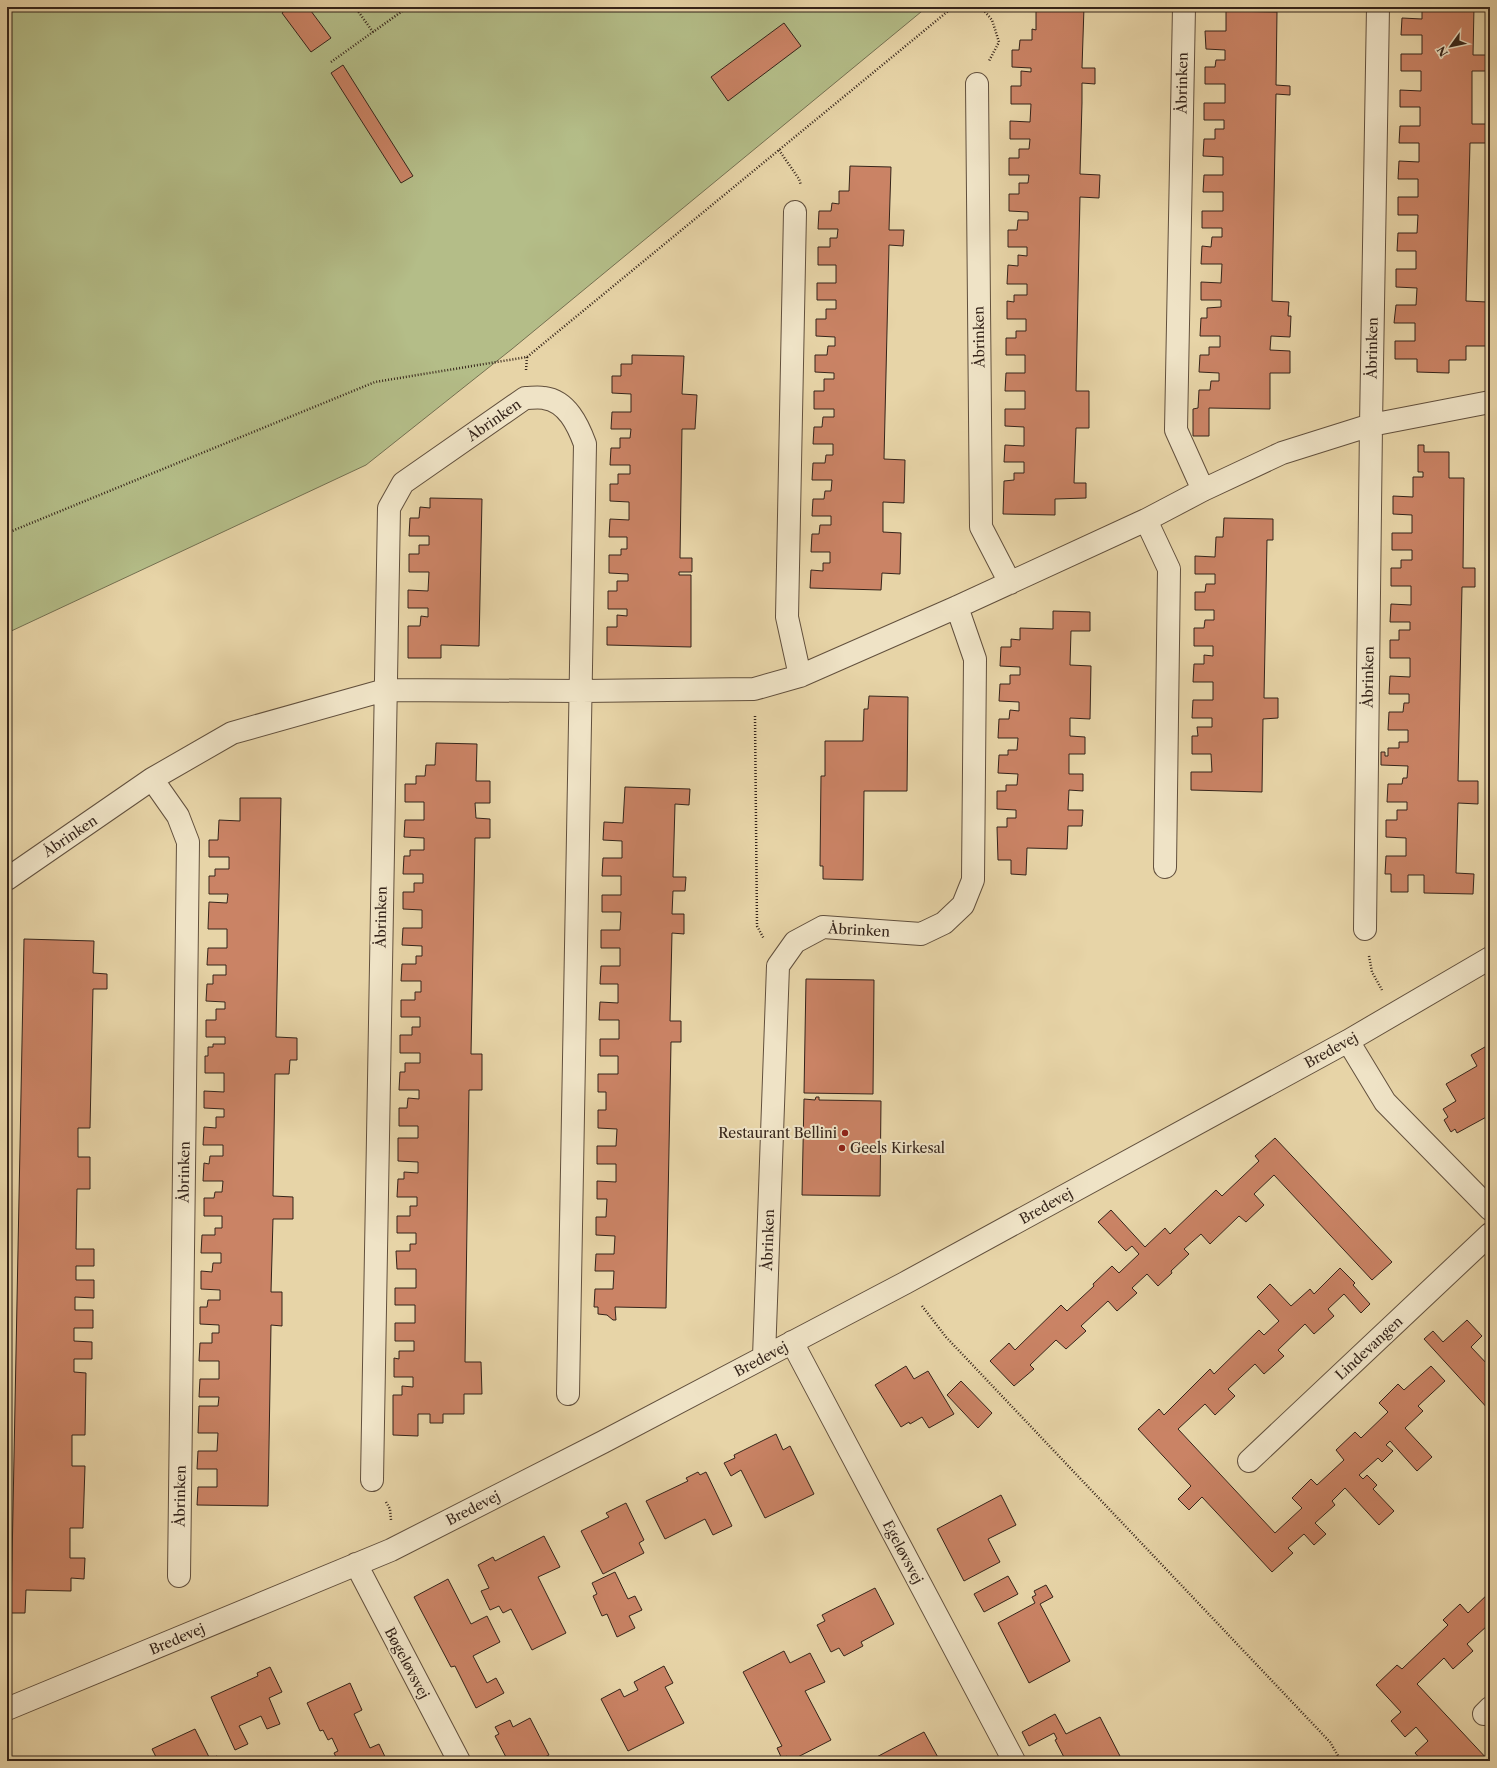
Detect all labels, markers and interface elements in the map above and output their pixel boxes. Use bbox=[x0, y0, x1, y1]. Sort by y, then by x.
north arrow bbox=[1431, 26, 1471, 66]
text: N bbox=[1434, 43, 1451, 59]
street label: Åbrinken bbox=[1171, 52, 1192, 115]
street label: Åbrinken bbox=[968, 306, 989, 369]
street label: Åbrinken bbox=[1361, 317, 1382, 380]
street label: Åbrinken bbox=[462, 394, 525, 446]
street label: Åbrinken bbox=[1357, 646, 1378, 709]
street label: Åbrinken bbox=[38, 810, 101, 861]
street label: Åbrinken bbox=[370, 886, 391, 949]
street label: Åbrinken bbox=[827, 918, 891, 941]
street label: Bredevej bbox=[1301, 1028, 1361, 1072]
place label: Restaurant Bellini bbox=[718, 1124, 837, 1142]
marker: Restaurant Bellini bbox=[840, 1128, 850, 1138]
place label: Geels Kirkesal bbox=[850, 1139, 945, 1157]
street label: Åbrinken bbox=[173, 1141, 194, 1204]
marker: Geels Kirkesal bbox=[837, 1143, 847, 1153]
street label: Bredevej bbox=[1016, 1184, 1076, 1228]
street label: Åbrinken bbox=[757, 1208, 778, 1272]
street label: Lindevangen bbox=[1332, 1312, 1407, 1384]
street label: Bredevej bbox=[731, 1337, 791, 1381]
street label: Åbrinken bbox=[169, 1465, 190, 1528]
street label: Bredevej bbox=[443, 1487, 503, 1529]
street label: Egeløvsvej bbox=[879, 1517, 927, 1587]
street label: Bredevej bbox=[147, 1619, 207, 1659]
street label: Bøgeløvsvej bbox=[381, 1624, 433, 1702]

